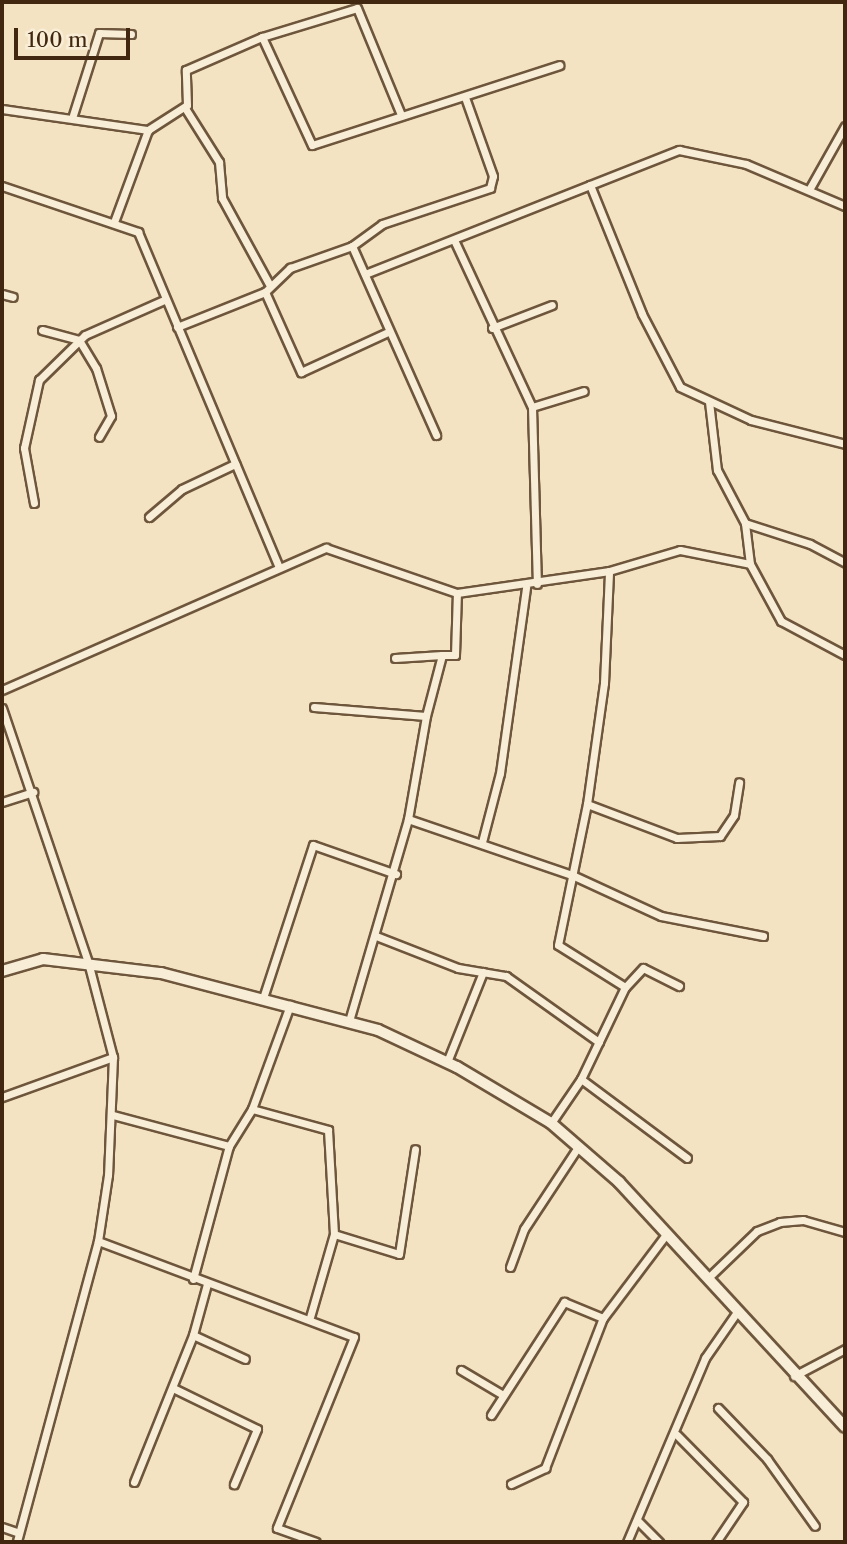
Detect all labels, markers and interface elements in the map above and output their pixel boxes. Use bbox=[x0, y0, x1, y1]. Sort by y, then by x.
scale bar bbox=[18, 14, 133, 58]
text: 100 m bbox=[27, 27, 88, 52]

